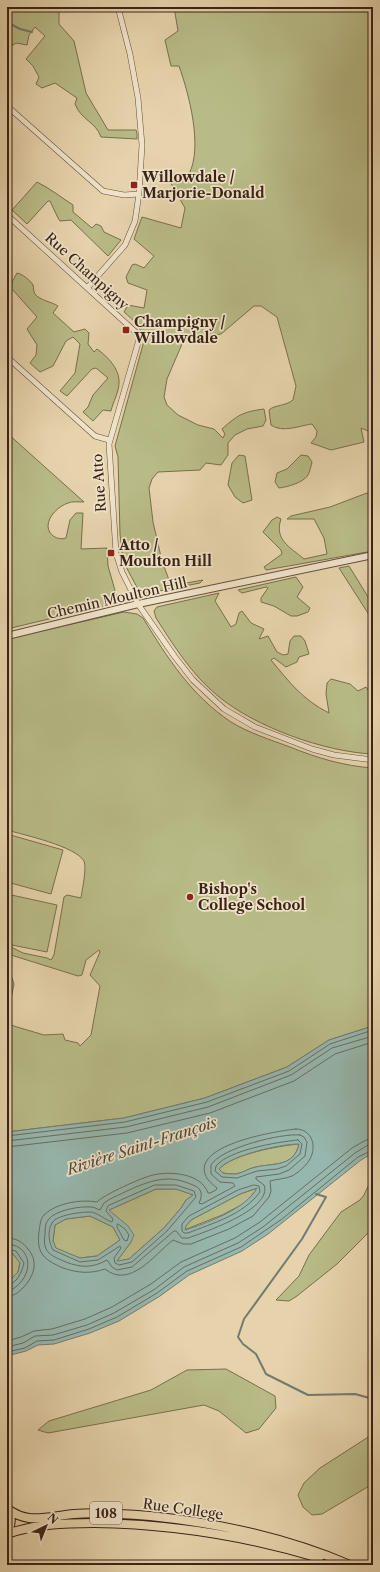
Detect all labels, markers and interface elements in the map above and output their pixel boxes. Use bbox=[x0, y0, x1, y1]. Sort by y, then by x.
place label: Willowdale / Marjorie-Donald bbox=[141, 168, 265, 202]
marker: Willowdale / Marjorie-Donald bbox=[129, 180, 139, 190]
street label: Rue Champigny bbox=[41, 229, 133, 314]
place label: Champigny / Willowdale bbox=[133, 313, 226, 347]
marker: Champigny / Willowdale bbox=[121, 325, 131, 335]
street label: Rue Atto bbox=[88, 453, 110, 513]
place label: Atto / Moulton Hill bbox=[118, 536, 212, 570]
marker: Atto / Moulton Hill bbox=[106, 548, 116, 558]
street label: Chemin Moulton Hill bbox=[45, 573, 189, 623]
place label: Bishop's College School bbox=[198, 880, 305, 914]
marker: Bishop's College School bbox=[185, 892, 195, 902]
water label: Rivière Saint-François bbox=[63, 1112, 220, 1179]
street label: Rue College bbox=[142, 1494, 225, 1524]
road number: 108 bbox=[90, 1502, 122, 1524]
north arrow bbox=[26, 1506, 66, 1546]
text: N bbox=[45, 1510, 61, 1527]

